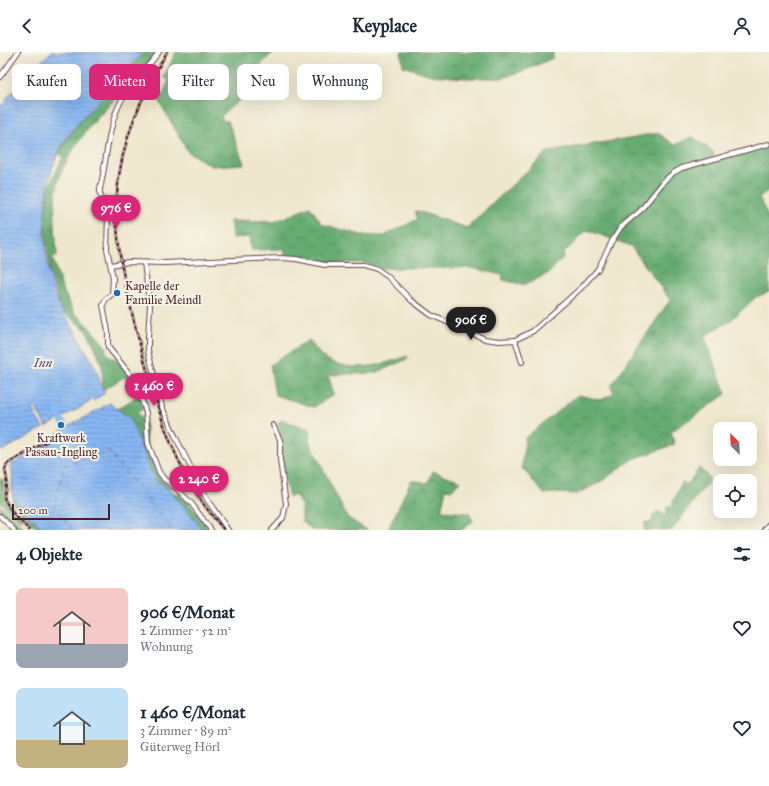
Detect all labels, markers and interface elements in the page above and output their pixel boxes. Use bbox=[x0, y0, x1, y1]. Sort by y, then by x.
icon: back bbox=[16, 15, 38, 37]
text: Keyplace bbox=[352, 15, 417, 37]
icon: person bbox=[731, 15, 753, 37]
chip: Kaufen bbox=[12, 64, 81, 100]
chip: Mieten bbox=[89, 64, 160, 100]
chip: Filter bbox=[168, 64, 229, 100]
chip: Neu bbox=[237, 64, 289, 100]
chip: Wohnung bbox=[297, 64, 382, 100]
pin: 976 € bbox=[88, 195, 144, 229]
text: 976 € bbox=[100, 200, 132, 216]
place label: Kapelle der Familie Meindl bbox=[125, 279, 202, 307]
marker: Kapelle der Familie Meindl bbox=[112, 288, 122, 298]
pin: 906 € bbox=[443, 307, 499, 341]
text: 906 € bbox=[455, 312, 487, 328]
water label: Inn bbox=[33, 355, 52, 371]
pin: 1 460 € bbox=[117, 373, 191, 407]
text: 1 460 € bbox=[134, 378, 174, 394]
marker: Kraftwerk Passau-Ingling bbox=[56, 420, 66, 430]
north arrow bbox=[713, 422, 757, 466]
map controls bbox=[713, 422, 757, 518]
place label: Kraftwerk Passau-Ingling bbox=[25, 431, 98, 460]
pin: 2 240 € bbox=[162, 466, 236, 500]
text: 2 240 € bbox=[178, 471, 220, 487]
button: locate bbox=[713, 474, 757, 518]
scale bar bbox=[12, 502, 110, 521]
text: 200 m bbox=[18, 504, 48, 517]
icon: filters bbox=[731, 543, 753, 565]
text: 4 Objekte bbox=[16, 544, 82, 565]
text: 906 €/Monat bbox=[140, 602, 235, 623]
icon: home bbox=[48, 604, 96, 652]
icon: heart bbox=[731, 617, 753, 639]
text: 2 Zimmer · 52 m² bbox=[140, 623, 231, 639]
text: Wohnung bbox=[140, 639, 193, 655]
text: 1 460 €/Monat bbox=[140, 702, 245, 723]
icon: home bbox=[48, 704, 96, 752]
icon: heart bbox=[731, 717, 753, 739]
text: 3 Zimmer · 89 m² bbox=[140, 723, 232, 739]
text: Güterweg Hörl bbox=[140, 739, 220, 755]

